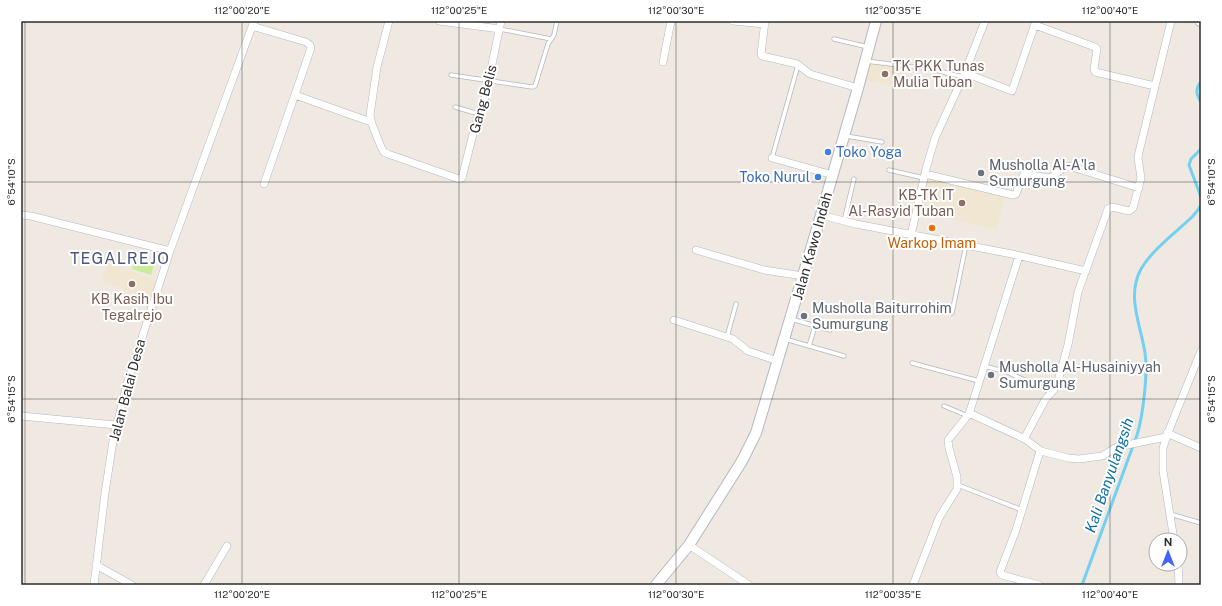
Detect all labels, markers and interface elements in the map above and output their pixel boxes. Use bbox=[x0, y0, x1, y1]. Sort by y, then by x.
text: 112°00'20"E bbox=[214, 4, 270, 16]
text: 112°00'25"E bbox=[431, 4, 487, 16]
text: 112°00'30"E bbox=[648, 4, 704, 16]
text: 112°00'35"E bbox=[865, 4, 921, 16]
text: 112°00'40"E bbox=[1082, 4, 1138, 16]
place label: TK PKK Tunas Mulia Tuban bbox=[893, 58, 984, 90]
street label: Gang Belis bbox=[466, 63, 500, 135]
marker: TK PKK Tunas Mulia Tuban bbox=[880, 69, 890, 79]
place label: Toko Yoga bbox=[836, 144, 902, 160]
marker: Toko Yoga bbox=[823, 147, 833, 157]
place label: Musholla Al-A'la Sumurgung bbox=[989, 157, 1096, 189]
text: 6°54'10"S bbox=[5, 158, 17, 206]
text: 6°54'10"S bbox=[1205, 158, 1217, 206]
marker: Musholla Al-A'la Sumurgung bbox=[976, 168, 986, 178]
place label: Toko Nurul bbox=[739, 169, 810, 185]
marker: Toko Nurul bbox=[813, 172, 823, 182]
place label: KB-TK IT Al-Rasyid Tuban bbox=[848, 187, 954, 219]
street label: Jalan Kawo Indah bbox=[789, 190, 835, 302]
marker: KB-TK IT Al-Rasyid Tuban bbox=[957, 198, 967, 208]
marker: Warkop Imam bbox=[927, 223, 937, 233]
place label: Warkop Imam bbox=[888, 235, 976, 251]
district label: TEGALREJO bbox=[70, 249, 170, 268]
marker: KB Kasih Ibu Tegalrejo bbox=[127, 279, 137, 289]
place label: KB Kasih Ibu Tegalrejo bbox=[91, 291, 173, 323]
place label: Musholla Baiturrohim Sumurgung bbox=[812, 300, 952, 332]
marker: Musholla Baiturrohim Sumurgung bbox=[799, 311, 809, 321]
street label: Jalan Balai Desa bbox=[106, 337, 148, 443]
place label: Musholla Al-Husainiyyah Sumurgung bbox=[999, 359, 1161, 391]
marker: Musholla Al-Husainiyyah Sumurgung bbox=[986, 370, 996, 380]
text: 6°54'15"S bbox=[5, 375, 17, 423]
text: 6°54'15"S bbox=[1205, 375, 1217, 423]
water label: Kali Banyulangsih bbox=[1081, 415, 1137, 535]
north arrow bbox=[1148, 532, 1188, 572]
text: N bbox=[1164, 536, 1172, 548]
text: 112°00'20"E bbox=[214, 588, 270, 600]
text: 112°00'25"E bbox=[431, 588, 487, 600]
text: 112°00'30"E bbox=[648, 588, 704, 600]
text: 112°00'35"E bbox=[865, 588, 921, 600]
text: 112°00'40"E bbox=[1082, 588, 1138, 600]

